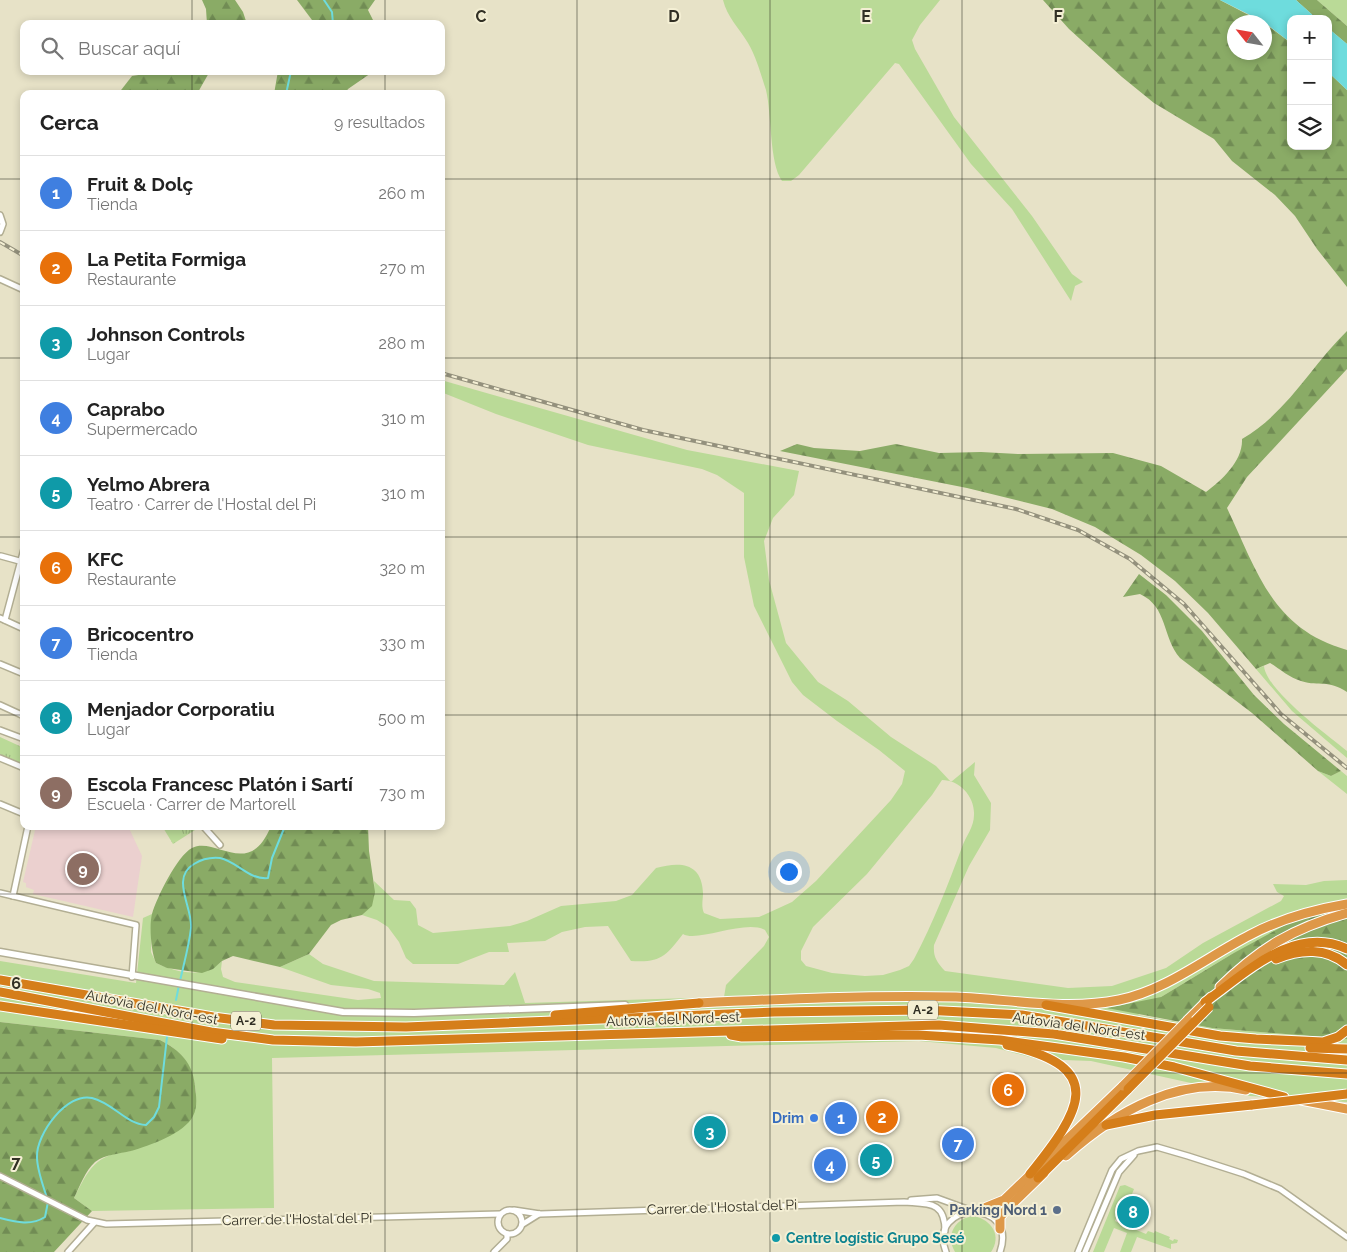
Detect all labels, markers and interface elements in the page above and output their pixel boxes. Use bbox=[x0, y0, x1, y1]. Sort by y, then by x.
text: C bbox=[476, 7, 487, 26]
text: D bbox=[668, 7, 680, 26]
text: E bbox=[861, 7, 871, 26]
text: F bbox=[1053, 7, 1063, 26]
north arrow bbox=[1227, 15, 1272, 60]
map controls bbox=[1287, 15, 1332, 150]
button: + bbox=[1287, 15, 1332, 60]
search box bbox=[20, 20, 445, 75]
icon: search bbox=[38, 34, 66, 62]
text: Buscar aquí bbox=[78, 37, 180, 59]
button: − bbox=[1287, 60, 1332, 105]
button: layers bbox=[1287, 105, 1332, 150]
text: Cerca bbox=[40, 110, 99, 135]
text: 9 resultados bbox=[334, 113, 425, 132]
text: Fruit & Dolç bbox=[87, 173, 193, 195]
text: 1 bbox=[52, 184, 60, 203]
text: 260 m bbox=[378, 184, 425, 203]
text: Tienda bbox=[87, 195, 138, 214]
text: La Petita Formiga bbox=[87, 248, 246, 270]
text: 2 bbox=[51, 259, 61, 278]
text: 270 m bbox=[380, 259, 425, 278]
text: Restaurante bbox=[87, 270, 176, 289]
text: Johnson Controls bbox=[87, 323, 245, 345]
text: 3 bbox=[52, 334, 60, 353]
text: 280 m bbox=[379, 334, 425, 353]
text: Lugar bbox=[87, 345, 130, 364]
text: Caprabo bbox=[87, 398, 165, 420]
text: 4 bbox=[51, 409, 61, 428]
text: 310 m bbox=[381, 409, 425, 428]
text: Supermercado bbox=[87, 420, 198, 439]
text: Yelmo Abrera bbox=[87, 473, 210, 495]
text: 5 bbox=[52, 484, 60, 503]
text: 310 m bbox=[381, 484, 425, 503]
text: Teatro · Carrer de l'Hostal del Pi bbox=[87, 495, 316, 514]
text: KFC bbox=[87, 548, 123, 570]
text: 6 bbox=[51, 559, 61, 578]
text: 320 m bbox=[380, 559, 425, 578]
text: Restaurante bbox=[87, 570, 176, 589]
text: Bricocentro bbox=[87, 623, 194, 645]
text: 7 bbox=[52, 634, 60, 653]
text: 330 m bbox=[379, 634, 425, 653]
text: Tienda bbox=[87, 645, 138, 664]
text: Menjador Corporatiu bbox=[87, 698, 275, 720]
text: 8 bbox=[51, 709, 61, 728]
text: 500 m bbox=[378, 709, 425, 728]
text: Lugar bbox=[87, 720, 130, 739]
text: Escola Francesc Platón i Sartí bbox=[87, 773, 353, 795]
text: 9 bbox=[51, 784, 61, 803]
text: 730 m bbox=[379, 784, 425, 803]
text: Escuela · Carrer de Martorell bbox=[87, 795, 296, 814]
pin: 9 bbox=[67, 850, 99, 888]
your location bbox=[776, 859, 802, 885]
text: 6 bbox=[11, 974, 21, 993]
street label: Autovia del Nord-est bbox=[85, 986, 220, 1028]
road number: A-2 bbox=[908, 1000, 938, 1020]
street label: Autovia del Nord-est bbox=[606, 1009, 740, 1029]
street label: Autovia del Nord-est bbox=[1012, 1009, 1147, 1043]
road number: A-2 bbox=[231, 1011, 261, 1030]
pin: 6 bbox=[992, 1071, 1024, 1109]
pin: 2 bbox=[866, 1098, 898, 1136]
pin: 1 bbox=[825, 1099, 857, 1137]
place label: Drim bbox=[772, 1110, 804, 1126]
marker: Drim bbox=[808, 1112, 820, 1124]
pin: 3 bbox=[694, 1113, 726, 1151]
pin: 7 bbox=[942, 1125, 974, 1163]
pin: 5 bbox=[860, 1141, 892, 1179]
pin: 4 bbox=[814, 1146, 846, 1184]
text: 7 bbox=[12, 1153, 21, 1172]
pin: 8 bbox=[1117, 1193, 1149, 1231]
street label: Carrer de l'Hostal del Pi bbox=[647, 1196, 797, 1218]
place label: Parking Nord 1 bbox=[949, 1202, 1047, 1218]
marker: Parking Nord 1 bbox=[1051, 1204, 1063, 1216]
street label: Carrer de l'Hostal del Pi bbox=[222, 1210, 372, 1228]
place label: Centre logístic Grupo Sesé bbox=[786, 1230, 965, 1246]
marker: Centre logístic Grupo Sesé bbox=[770, 1232, 782, 1244]

